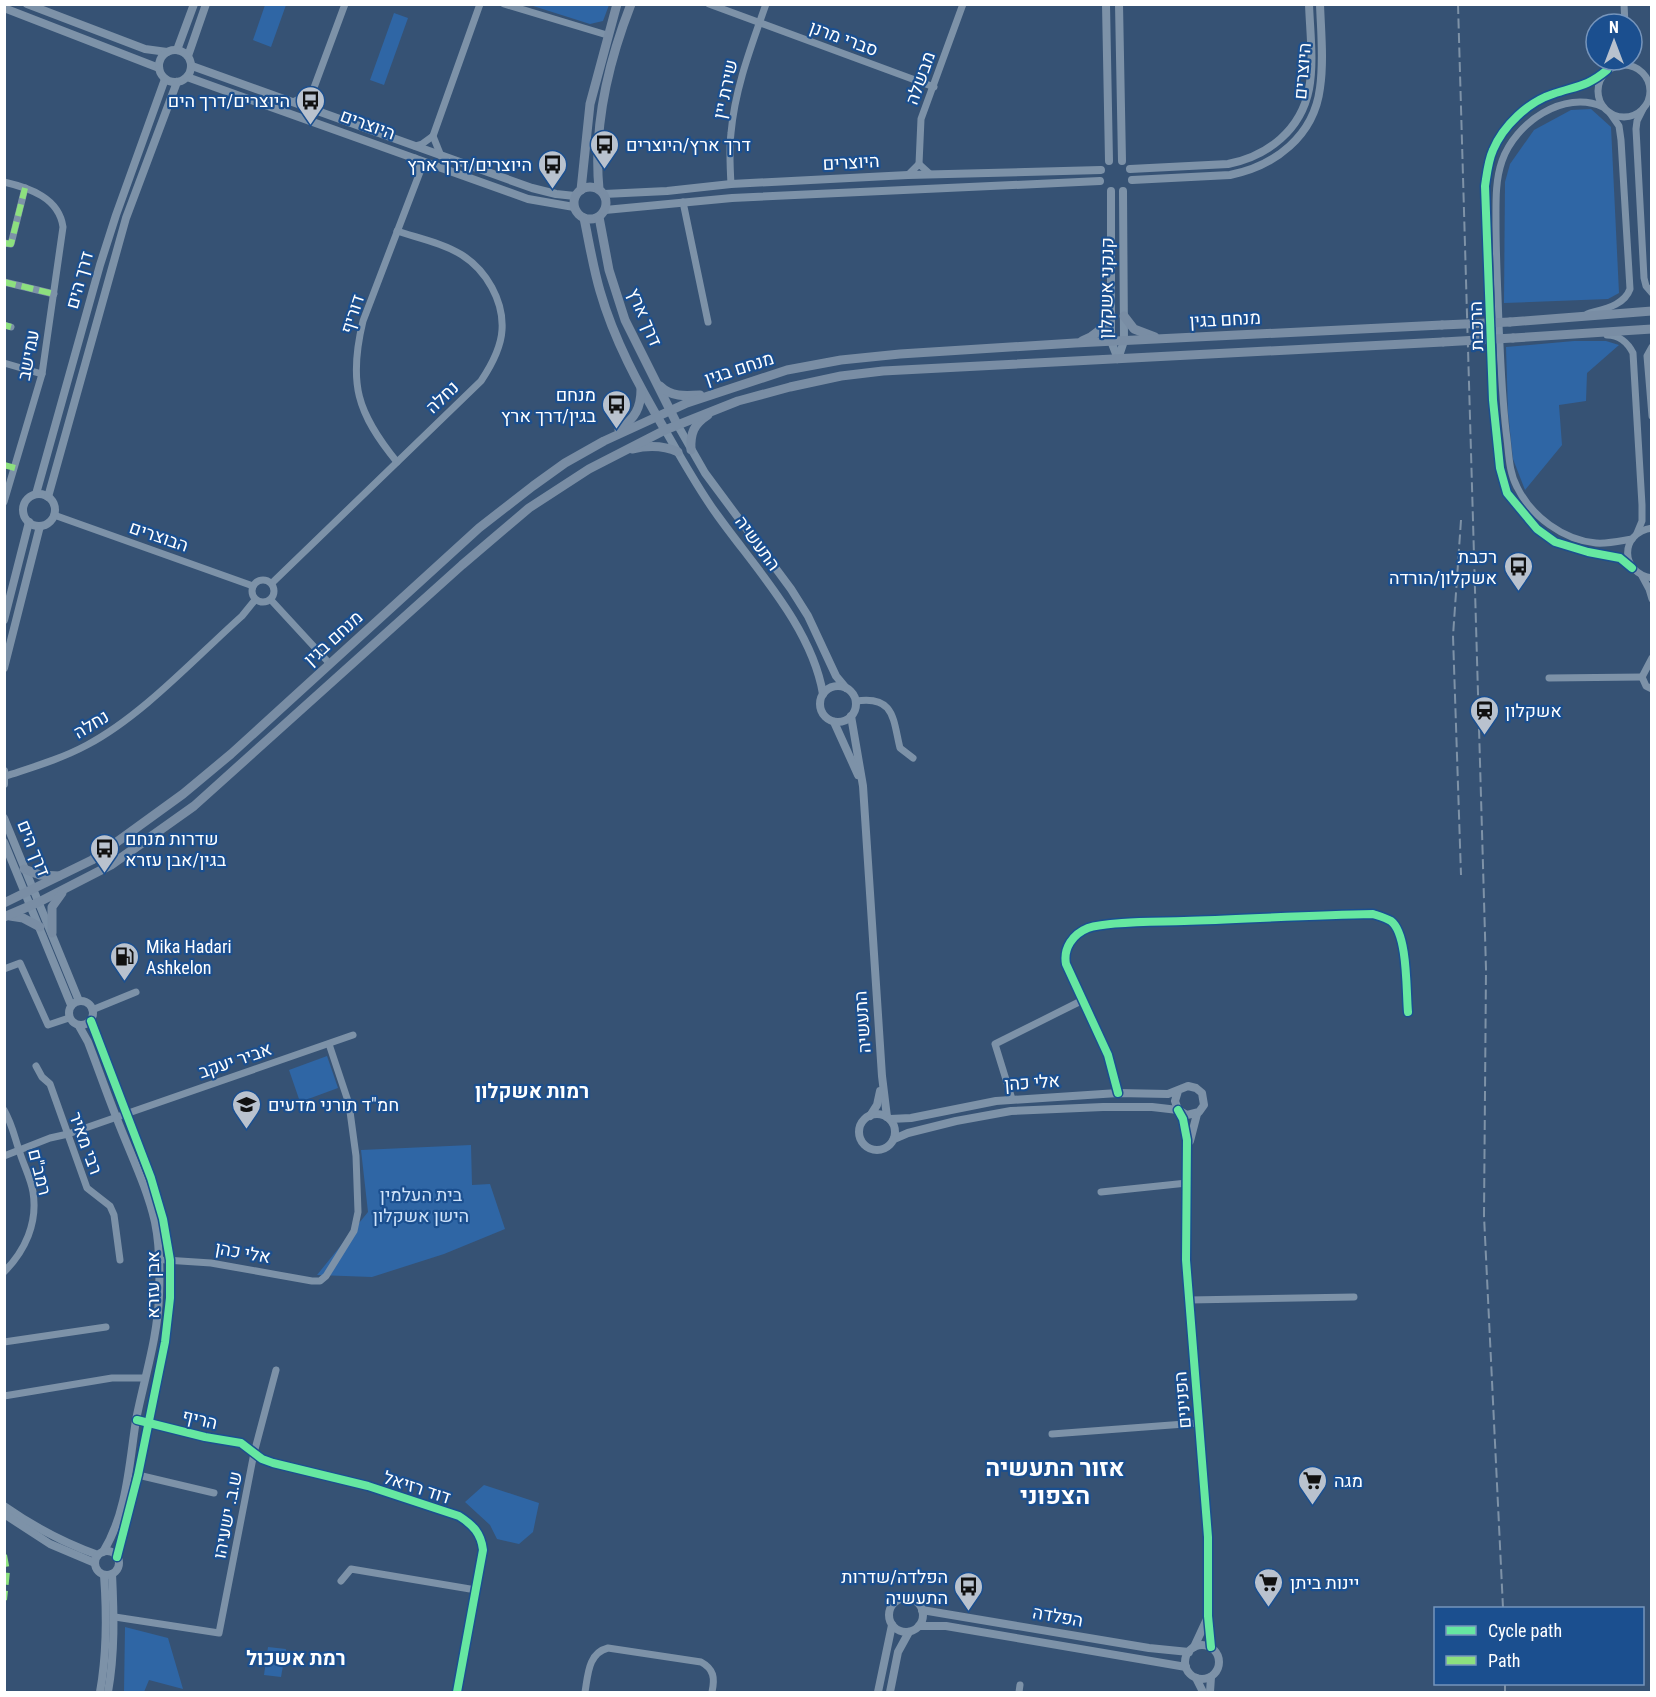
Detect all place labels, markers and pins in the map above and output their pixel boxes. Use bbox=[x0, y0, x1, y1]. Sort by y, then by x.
bus stop icon: היוצרים/דרך הים bbox=[295, 84, 327, 126]
place label: היוצרים/דרך הים bbox=[168, 90, 290, 111]
bus stop icon: דרך ארץ/היוצרים bbox=[589, 128, 621, 170]
place label: דרך ארץ/היוצרים bbox=[626, 134, 751, 155]
bus stop icon: היוצרים/דרך ארץ bbox=[537, 148, 569, 190]
place label: היוצרים/דרך ארץ bbox=[407, 154, 532, 175]
place label: מנחם בגין/דרך ארץ bbox=[501, 384, 597, 426]
bus stop icon: מנחם בגין/דרך ארץ bbox=[601, 388, 633, 430]
place label: רכבת אשקלון/הורדה bbox=[1389, 546, 1497, 588]
bus stop icon: רכבת אשקלון/הורדה bbox=[1502, 550, 1534, 592]
station icon: אשקלון bbox=[1468, 694, 1500, 736]
place label: אשקלון bbox=[1505, 700, 1562, 721]
place label: שדרות מנחם בגין/אבן עזרא bbox=[125, 828, 227, 870]
bus stop icon: שדרות מנחם בגין/אבן עזרא bbox=[88, 832, 120, 874]
place label: Mika Hadari Ashkelon bbox=[146, 936, 232, 978]
fuel station icon: Mika Hadari Ashkelon bbox=[109, 940, 141, 982]
school or university icon: חמ"ד תורני מדעים bbox=[231, 1088, 263, 1130]
place label: חמ"ד תורני מדעים bbox=[268, 1094, 399, 1115]
supermarket icon: מגה bbox=[1297, 1464, 1329, 1506]
place label: מגה bbox=[1334, 1470, 1363, 1491]
place label: הפלדה/שדרות התעשיה bbox=[841, 1566, 948, 1608]
supermarket icon: יינות ביתן bbox=[1253, 1566, 1285, 1608]
bus stop icon: הפלדה/שדרות התעשיה bbox=[953, 1570, 985, 1612]
place label: יינות ביתן bbox=[1290, 1572, 1359, 1593]

